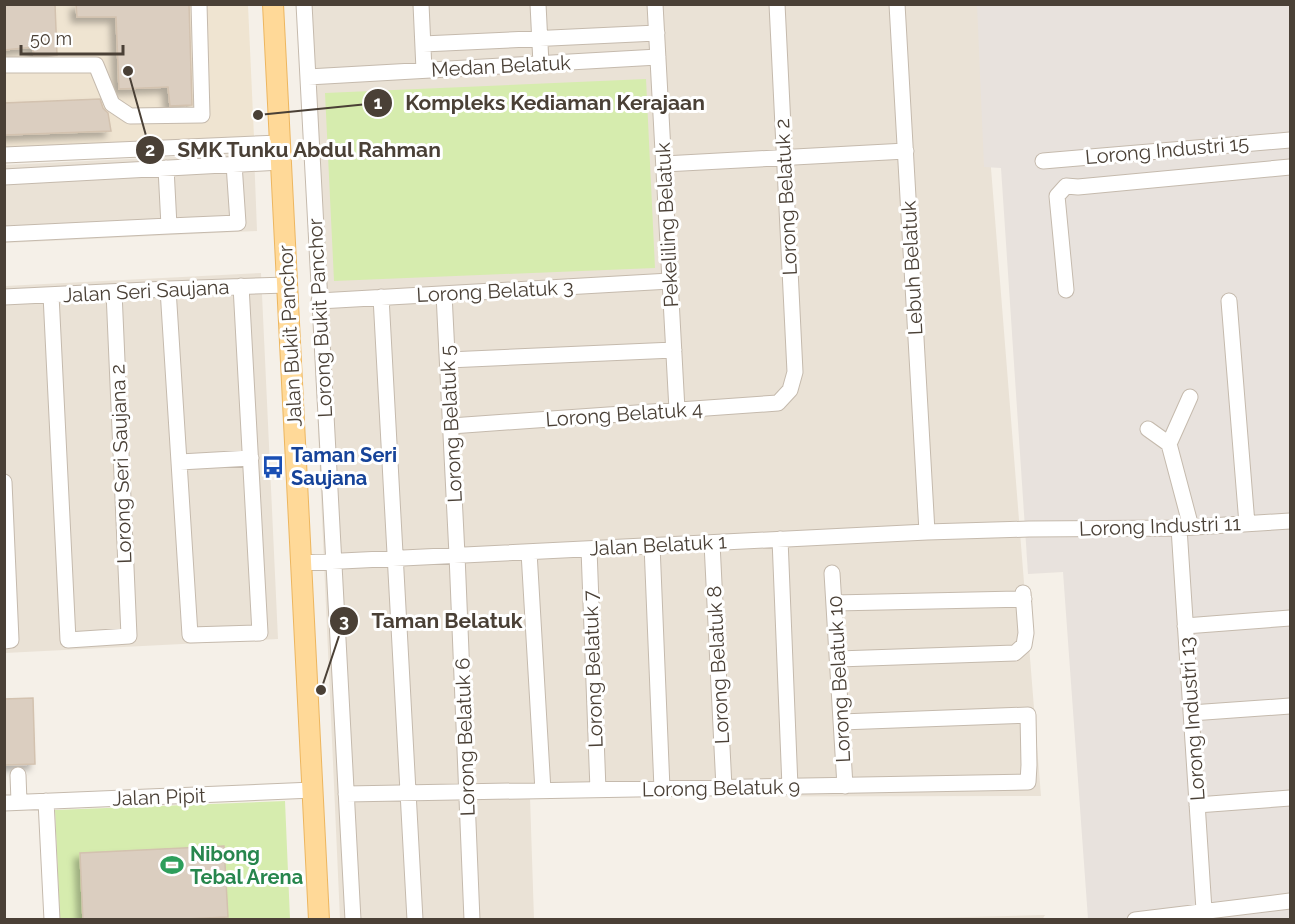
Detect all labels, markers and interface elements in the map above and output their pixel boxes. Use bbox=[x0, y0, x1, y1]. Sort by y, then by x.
scale bar bbox=[21, 18, 123, 56]
text: 50 m bbox=[30, 28, 72, 49]
street label: Medan Belatuk bbox=[431, 50, 572, 82]
callout: Kompleks Kediaman Kerajaan bbox=[363, 83, 717, 122]
text: Kompleks Kediaman Kerajaan bbox=[405, 90, 705, 115]
text: 1 bbox=[374, 92, 383, 113]
street label: Lorong Belatuk 2 bbox=[770, 118, 802, 276]
callout: SMK Tunku Abdul Rahman bbox=[135, 130, 454, 169]
street label: Lorong Industri 15 bbox=[1084, 131, 1250, 169]
text: SMK Tunku Abdul Rahman bbox=[177, 137, 441, 162]
text: 2 bbox=[145, 139, 155, 160]
street label: Pekeliling Belatuk bbox=[651, 142, 683, 308]
street label: Lebuh Belatuk bbox=[896, 200, 928, 336]
street label: Lorong Bukit Panchor bbox=[303, 218, 337, 418]
street label: Jalan Bukit Panchor bbox=[273, 245, 307, 427]
street label: Jalan Seri Saujana bbox=[62, 275, 230, 307]
street label: Lorong Belatuk 3 bbox=[416, 275, 574, 307]
street label: Lorong Belatuk 5 bbox=[435, 345, 467, 503]
street label: Lorong Seri Saujana 2 bbox=[106, 364, 136, 564]
street label: Lorong Belatuk 4 bbox=[545, 397, 704, 431]
place label: Taman Seri Saujana bbox=[291, 443, 397, 490]
bus stop icon: Taman Seri Saujana bbox=[260, 454, 286, 480]
street label: Lorong Industri 11 bbox=[1079, 511, 1242, 541]
street label: Jalan Belatuk 1 bbox=[589, 529, 728, 561]
street label: Lorong Belatuk 8 bbox=[702, 585, 734, 745]
street label: Lorong Belatuk 7 bbox=[578, 590, 608, 748]
street label: Lorong Belatuk 10 bbox=[823, 595, 855, 763]
callout: Taman Belatuk bbox=[329, 601, 534, 640]
text: Taman Belatuk bbox=[372, 608, 523, 633]
text: 3 bbox=[339, 610, 349, 631]
street label: Lorong Industri 13 bbox=[1174, 636, 1210, 802]
street label: Lorong Belatuk 6 bbox=[450, 657, 480, 817]
street label: Lorong Belatuk 9 bbox=[642, 775, 800, 801]
street label: Jalan Pipit bbox=[112, 783, 207, 811]
place label: Nibong Tebal Arena bbox=[190, 842, 303, 889]
sports icon: Nibong Tebal Arena bbox=[159, 852, 185, 878]

